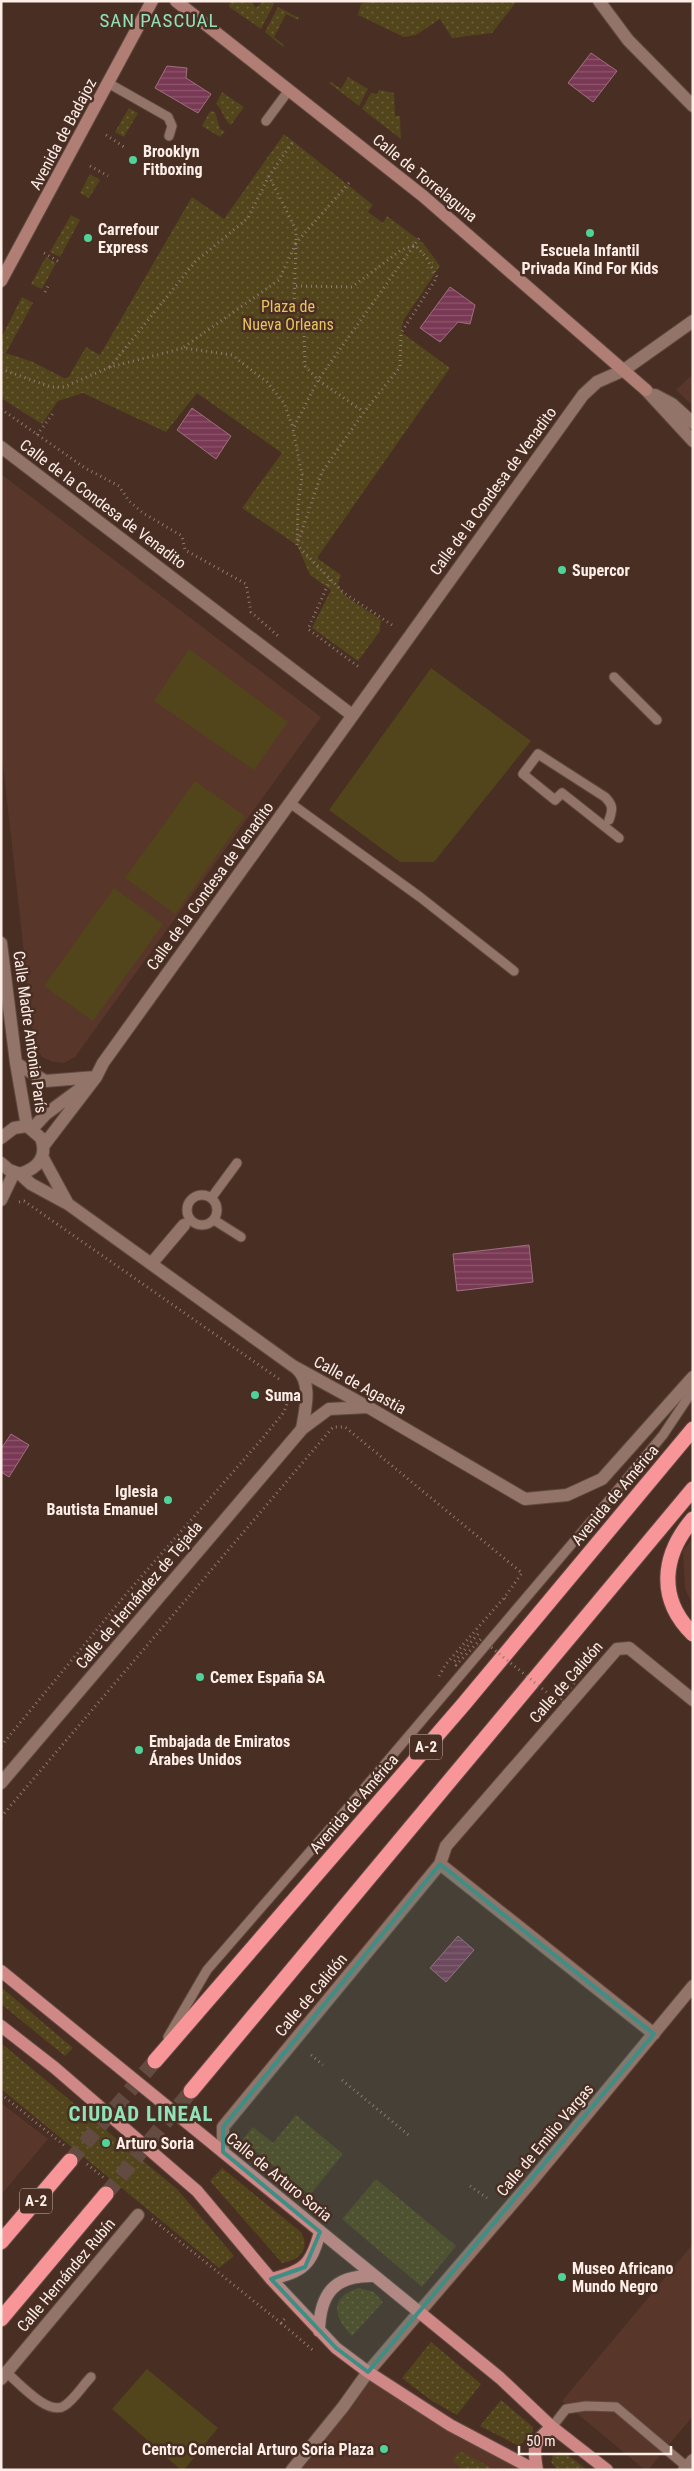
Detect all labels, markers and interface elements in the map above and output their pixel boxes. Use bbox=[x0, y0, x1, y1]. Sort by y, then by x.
district label: SAN PASCUAL bbox=[99, 9, 219, 32]
street label: Avenida de Badajoz bbox=[26, 75, 100, 193]
street label: Calle de Torrelaguna bbox=[369, 130, 481, 226]
place label: Brooklyn Fitboxing bbox=[143, 142, 202, 179]
marker: Brooklyn Fitboxing bbox=[127, 154, 139, 166]
place label: Carrefour Express bbox=[98, 220, 159, 257]
marker: Escuela Infantil Privada Kind For Kids bbox=[584, 227, 596, 239]
marker: Carrefour Express bbox=[82, 232, 94, 244]
place label: Escuela Infantil Privada Kind For Kids bbox=[521, 241, 659, 278]
park label: Plaza de Nueva Orleans bbox=[242, 297, 334, 334]
street label: Calle de la Condesa de Venadito bbox=[426, 403, 560, 579]
street label: Calle de la Condesa de Venadito bbox=[16, 435, 190, 573]
place label: Supercor bbox=[572, 561, 630, 580]
marker: Supercor bbox=[556, 564, 568, 576]
street label: Calle de la Condesa de Venadito bbox=[143, 798, 277, 974]
street label: Calle Madre Antonia París bbox=[9, 950, 51, 1114]
street label: Calle de Agastia bbox=[311, 1352, 409, 1418]
place label: Suma bbox=[265, 1386, 301, 1405]
marker: Suma bbox=[249, 1389, 261, 1401]
street label: Avenida de América bbox=[567, 1441, 663, 1549]
place label: Iglesia Bautista Emanuel bbox=[47, 1482, 158, 1519]
marker: Iglesia Bautista Emanuel bbox=[162, 1494, 174, 1506]
street label: Calle de Hernández de Tejada bbox=[72, 1517, 206, 1673]
street label: Calle de Calidón bbox=[525, 1637, 607, 1727]
place label: Cemex España SA bbox=[210, 1668, 326, 1687]
marker: Cemex España SA bbox=[194, 1671, 206, 1683]
place label: Embajada de Emiratos Árabes Unidos bbox=[149, 1732, 290, 1769]
road number: A-2 bbox=[410, 1734, 442, 1760]
marker: Embajada de Emiratos Árabes Unidos bbox=[133, 1744, 145, 1756]
street label: Avenida de América bbox=[306, 1750, 402, 1858]
street label: Calle de Calidón bbox=[271, 1950, 351, 2040]
street label: Calle de Emilio Vargas bbox=[492, 2080, 598, 2200]
district label: CIUDAD LINEAL bbox=[69, 2102, 214, 2126]
street label: Calle de Arturo Soria bbox=[222, 2129, 336, 2225]
place label: Arturo Soria bbox=[116, 2134, 195, 2153]
marker: Arturo Soria bbox=[100, 2137, 112, 2149]
road number: A-2 bbox=[20, 2188, 52, 2214]
street label: Calle Hernández Rubín bbox=[13, 2214, 119, 2336]
place label: Museo Africano Mundo Negro bbox=[572, 2259, 673, 2296]
marker: Museo Africano Mundo Negro bbox=[556, 2271, 568, 2283]
scale bar bbox=[519, 2424, 672, 2456]
text: 50 m bbox=[526, 2432, 556, 2450]
place label: Centro Comercial Arturo Soria Plaza bbox=[142, 2440, 374, 2459]
marker: Centro Comercial Arturo Soria Plaza bbox=[378, 2443, 390, 2455]

